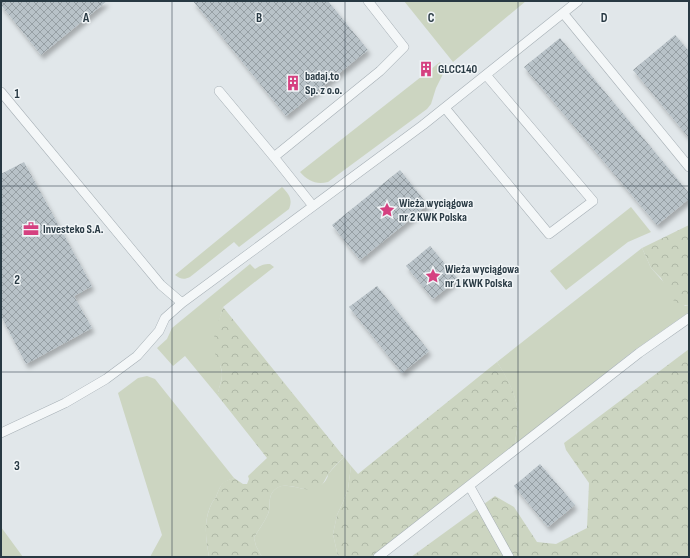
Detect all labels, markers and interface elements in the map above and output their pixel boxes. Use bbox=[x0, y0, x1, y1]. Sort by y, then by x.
text: A bbox=[82, 10, 90, 26]
text: B bbox=[256, 10, 262, 26]
text: C bbox=[428, 10, 435, 26]
text: D bbox=[601, 10, 608, 26]
building icon: GLCC140 bbox=[417, 60, 435, 78]
place label: GLCC140 bbox=[438, 62, 477, 77]
place label: badaj.to Sp. z o.o. bbox=[305, 69, 343, 98]
building icon: badaj.to Sp. z o.o. bbox=[284, 74, 302, 92]
text: 1 bbox=[14, 86, 20, 102]
place label: Wieża wyciągowa nr 2 KWK Polska bbox=[399, 196, 473, 225]
place icon: Wieża wyciągowa nr 2 KWK Polska bbox=[378, 201, 396, 219]
office icon: Investeko S.A. bbox=[22, 220, 40, 238]
place label: Investeko S.A. bbox=[43, 222, 104, 237]
place label: Wieża wyciągowa nr 1 KWK Polska bbox=[445, 262, 519, 291]
place icon: Wieża wyciągowa nr 1 KWK Polska bbox=[424, 267, 442, 285]
text: 2 bbox=[14, 272, 20, 288]
text: 3 bbox=[14, 458, 20, 474]

